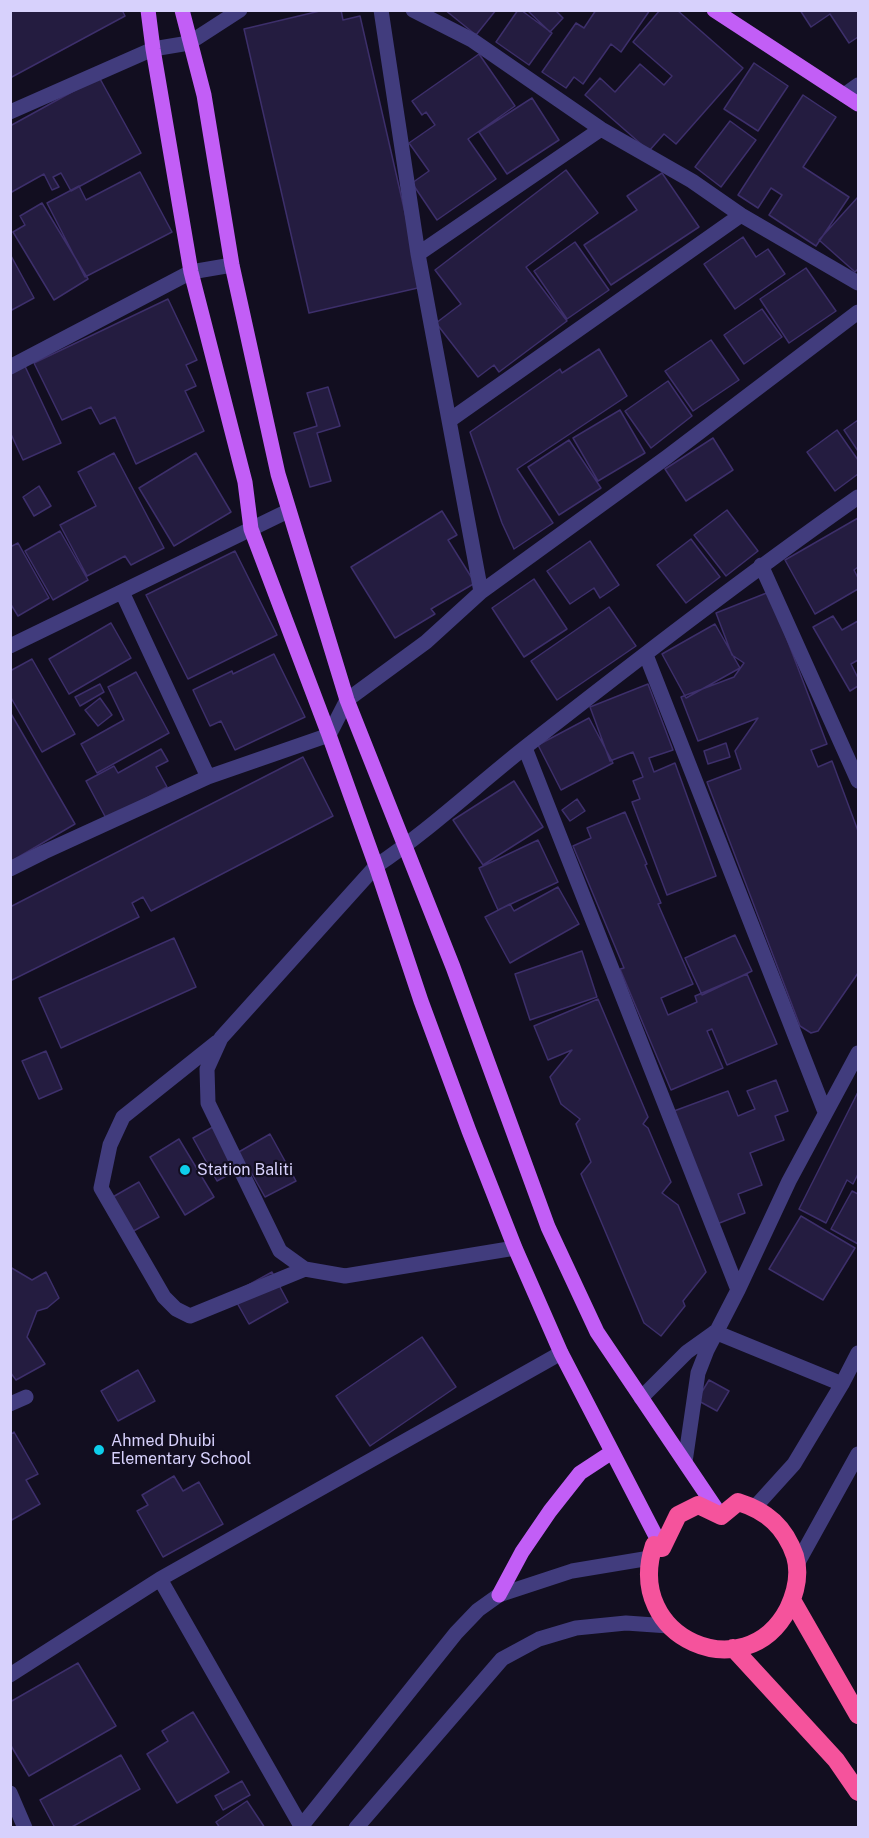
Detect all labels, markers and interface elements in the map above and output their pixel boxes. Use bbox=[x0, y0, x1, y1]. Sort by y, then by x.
place label: Station Baliti bbox=[197, 1160, 293, 1180]
marker: Station Baliti bbox=[178, 1163, 192, 1177]
place label: Ahmed Dhuibi Elementary School bbox=[111, 1431, 251, 1469]
marker: Ahmed Dhuibi Elementary School bbox=[92, 1443, 106, 1457]

